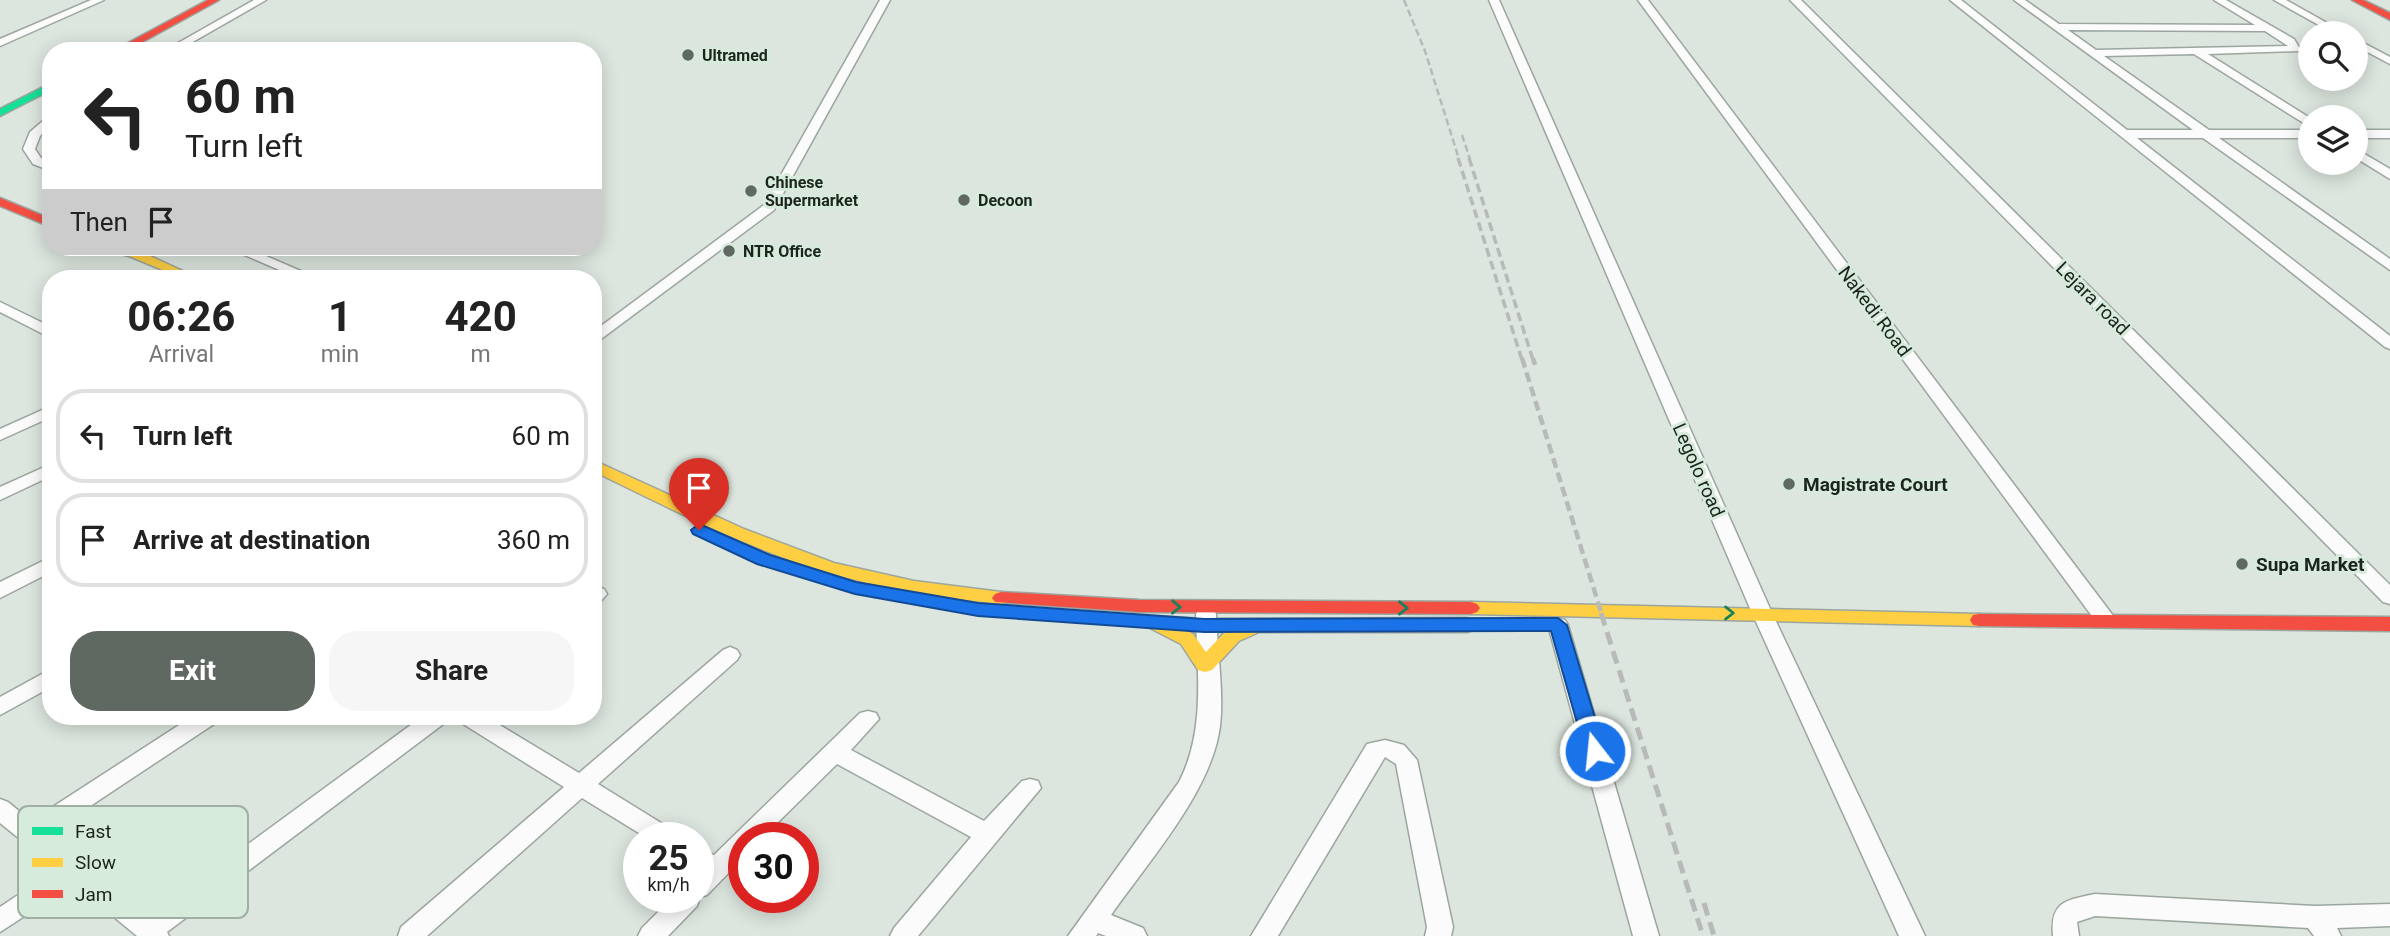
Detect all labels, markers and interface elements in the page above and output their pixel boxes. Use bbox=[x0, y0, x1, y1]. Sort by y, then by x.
map controls bbox=[2298, 21, 2368, 175]
button: search bbox=[2298, 21, 2368, 91]
place label: Ultramed bbox=[702, 46, 768, 65]
marker: Ultramed bbox=[680, 47, 696, 63]
text: 60 m bbox=[185, 68, 296, 125]
icon: left bbox=[70, 70, 161, 161]
button: layers bbox=[2298, 105, 2368, 175]
text: Turn left bbox=[185, 127, 303, 165]
place label: Chinese Supermarket bbox=[765, 173, 859, 210]
marker: Chinese Supermarket bbox=[743, 183, 759, 199]
place label: Decoon bbox=[978, 191, 1032, 210]
marker: Decoon bbox=[956, 192, 972, 208]
icon: arrive bbox=[142, 203, 180, 241]
text: Then bbox=[70, 207, 128, 237]
place label: NTR Office bbox=[743, 242, 821, 261]
marker: NTR Office bbox=[721, 243, 737, 259]
street label: Lejara road bbox=[2051, 257, 2134, 340]
street label: Nakedi Road bbox=[1833, 262, 1916, 361]
text: 06:26 bbox=[127, 292, 235, 341]
text: 1 bbox=[328, 292, 352, 341]
text: 420 bbox=[444, 292, 517, 341]
text: Arrival bbox=[149, 341, 214, 368]
text: min bbox=[321, 341, 359, 368]
text: m bbox=[471, 341, 491, 368]
icon: left bbox=[74, 417, 112, 455]
street label: Legolo road bbox=[1668, 420, 1729, 521]
text: Turn left bbox=[133, 421, 232, 451]
text: 60 m bbox=[512, 421, 570, 451]
pin bbox=[669, 458, 729, 530]
icon: arrive bbox=[680, 469, 718, 507]
place label: Magistrate Court bbox=[1803, 473, 1948, 496]
marker: Magistrate Court bbox=[1781, 476, 1797, 492]
icon: arrive bbox=[74, 521, 112, 559]
text: Arrive at destination bbox=[133, 525, 370, 555]
text: 360 m bbox=[497, 525, 570, 555]
place label: Supa Market bbox=[2256, 553, 2365, 576]
marker: Supa Market bbox=[2234, 556, 2250, 572]
one-way arrow bbox=[1171, 599, 1182, 614]
one-way arrow bbox=[1399, 600, 1409, 616]
one-way arrow bbox=[1724, 605, 1735, 621]
button: Exit bbox=[70, 631, 315, 711]
button: Share bbox=[329, 631, 574, 711]
position arrow bbox=[1558, 714, 1632, 788]
legend bbox=[18, 806, 248, 918]
text: Fast bbox=[75, 820, 112, 843]
speed limit sign: 30 bbox=[728, 822, 819, 913]
text: 25 bbox=[648, 838, 689, 879]
text: Slow bbox=[75, 851, 116, 874]
text: km/h bbox=[647, 874, 690, 895]
text: Jam bbox=[75, 883, 112, 906]

